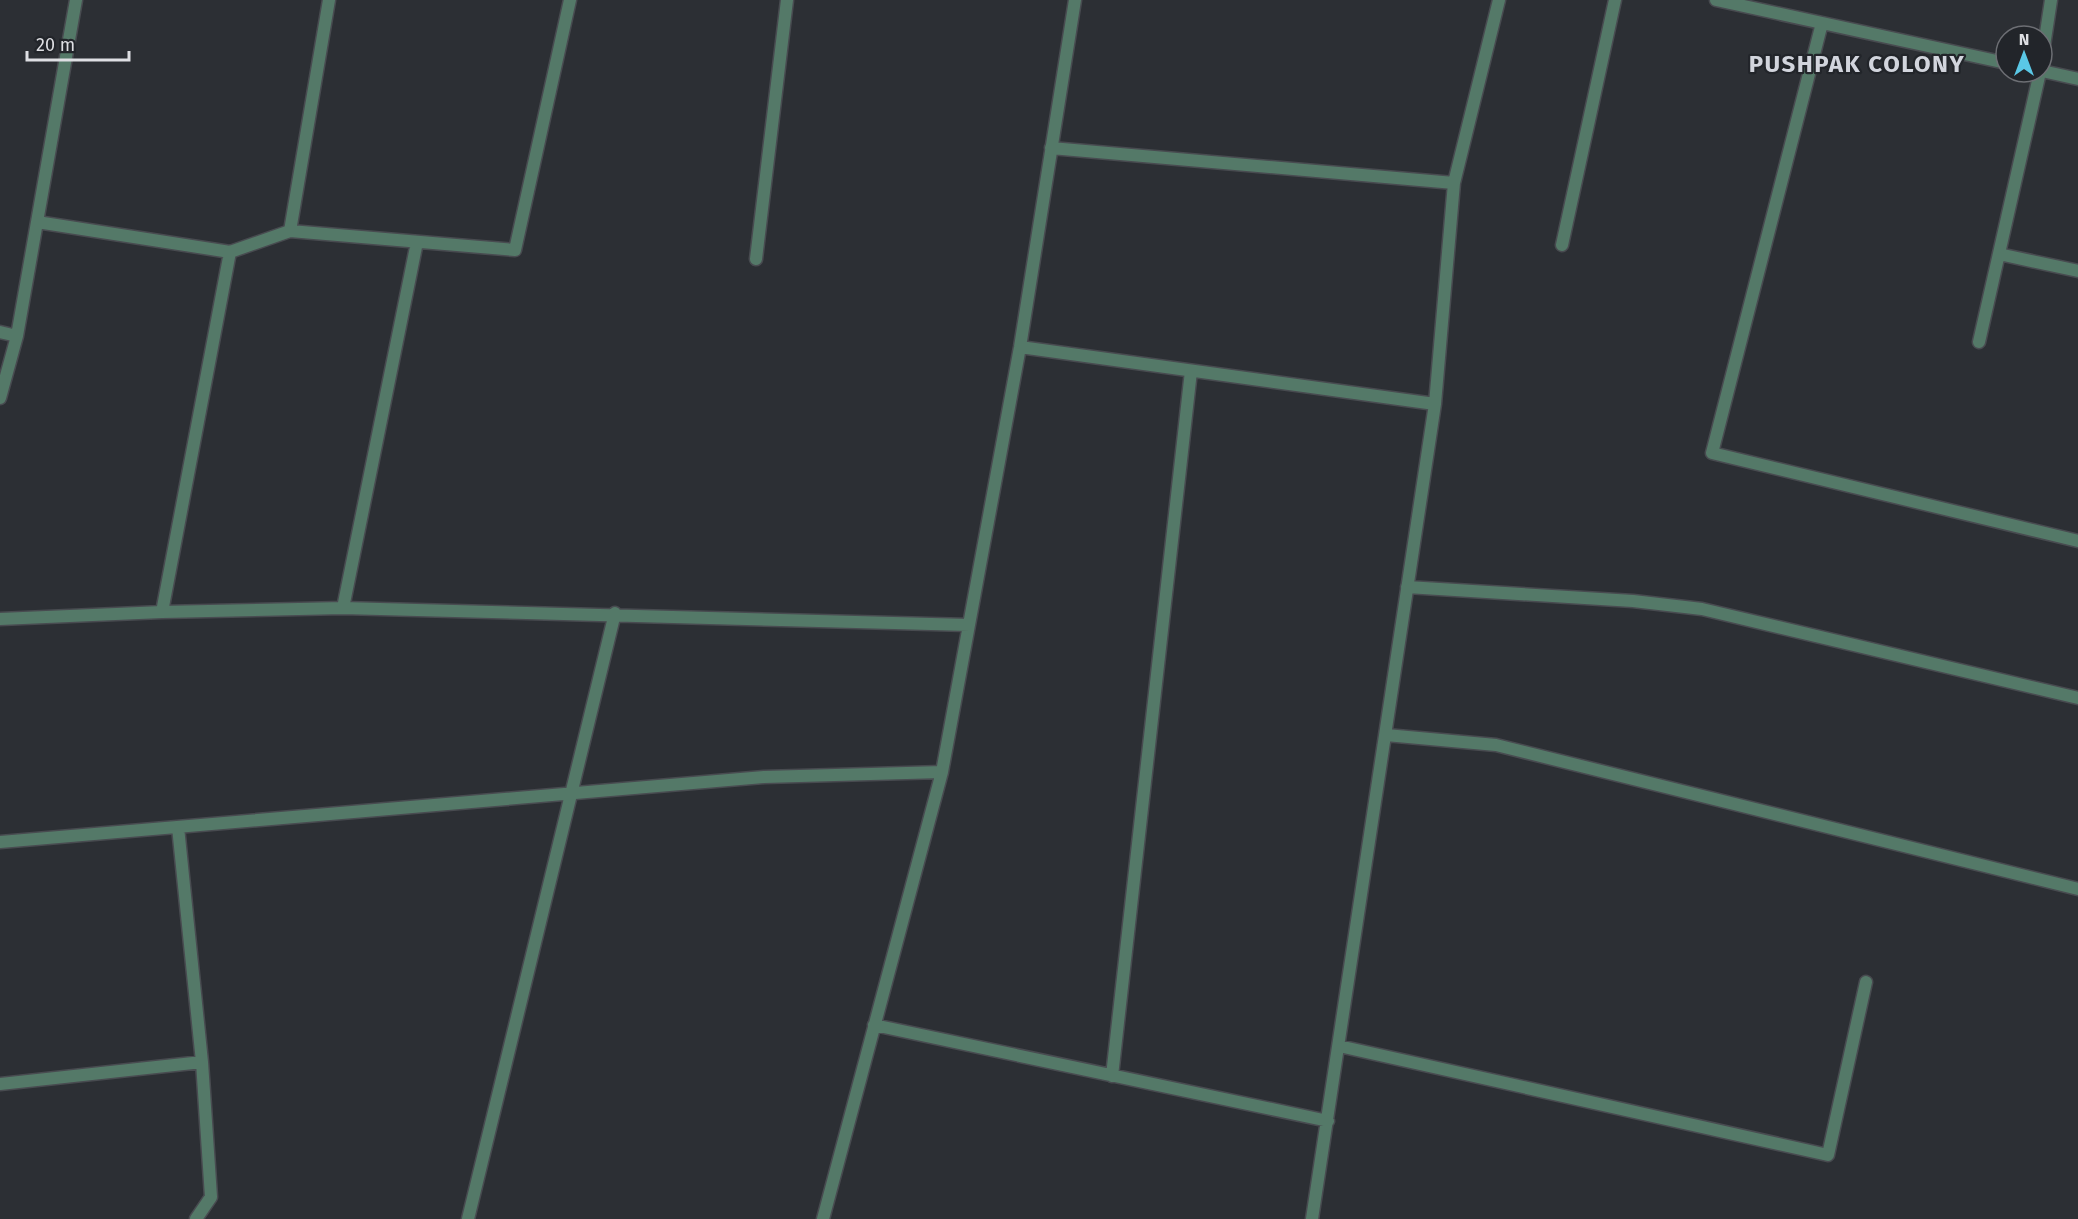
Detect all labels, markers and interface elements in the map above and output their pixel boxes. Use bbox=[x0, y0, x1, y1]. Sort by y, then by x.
scale bar bbox=[27, 24, 129, 62]
north arrow bbox=[1994, 24, 2054, 84]
text: N bbox=[2019, 30, 2029, 49]
text: 20 m bbox=[36, 34, 75, 56]
district label: PUSHPAK COLONY bbox=[1749, 50, 1965, 78]

